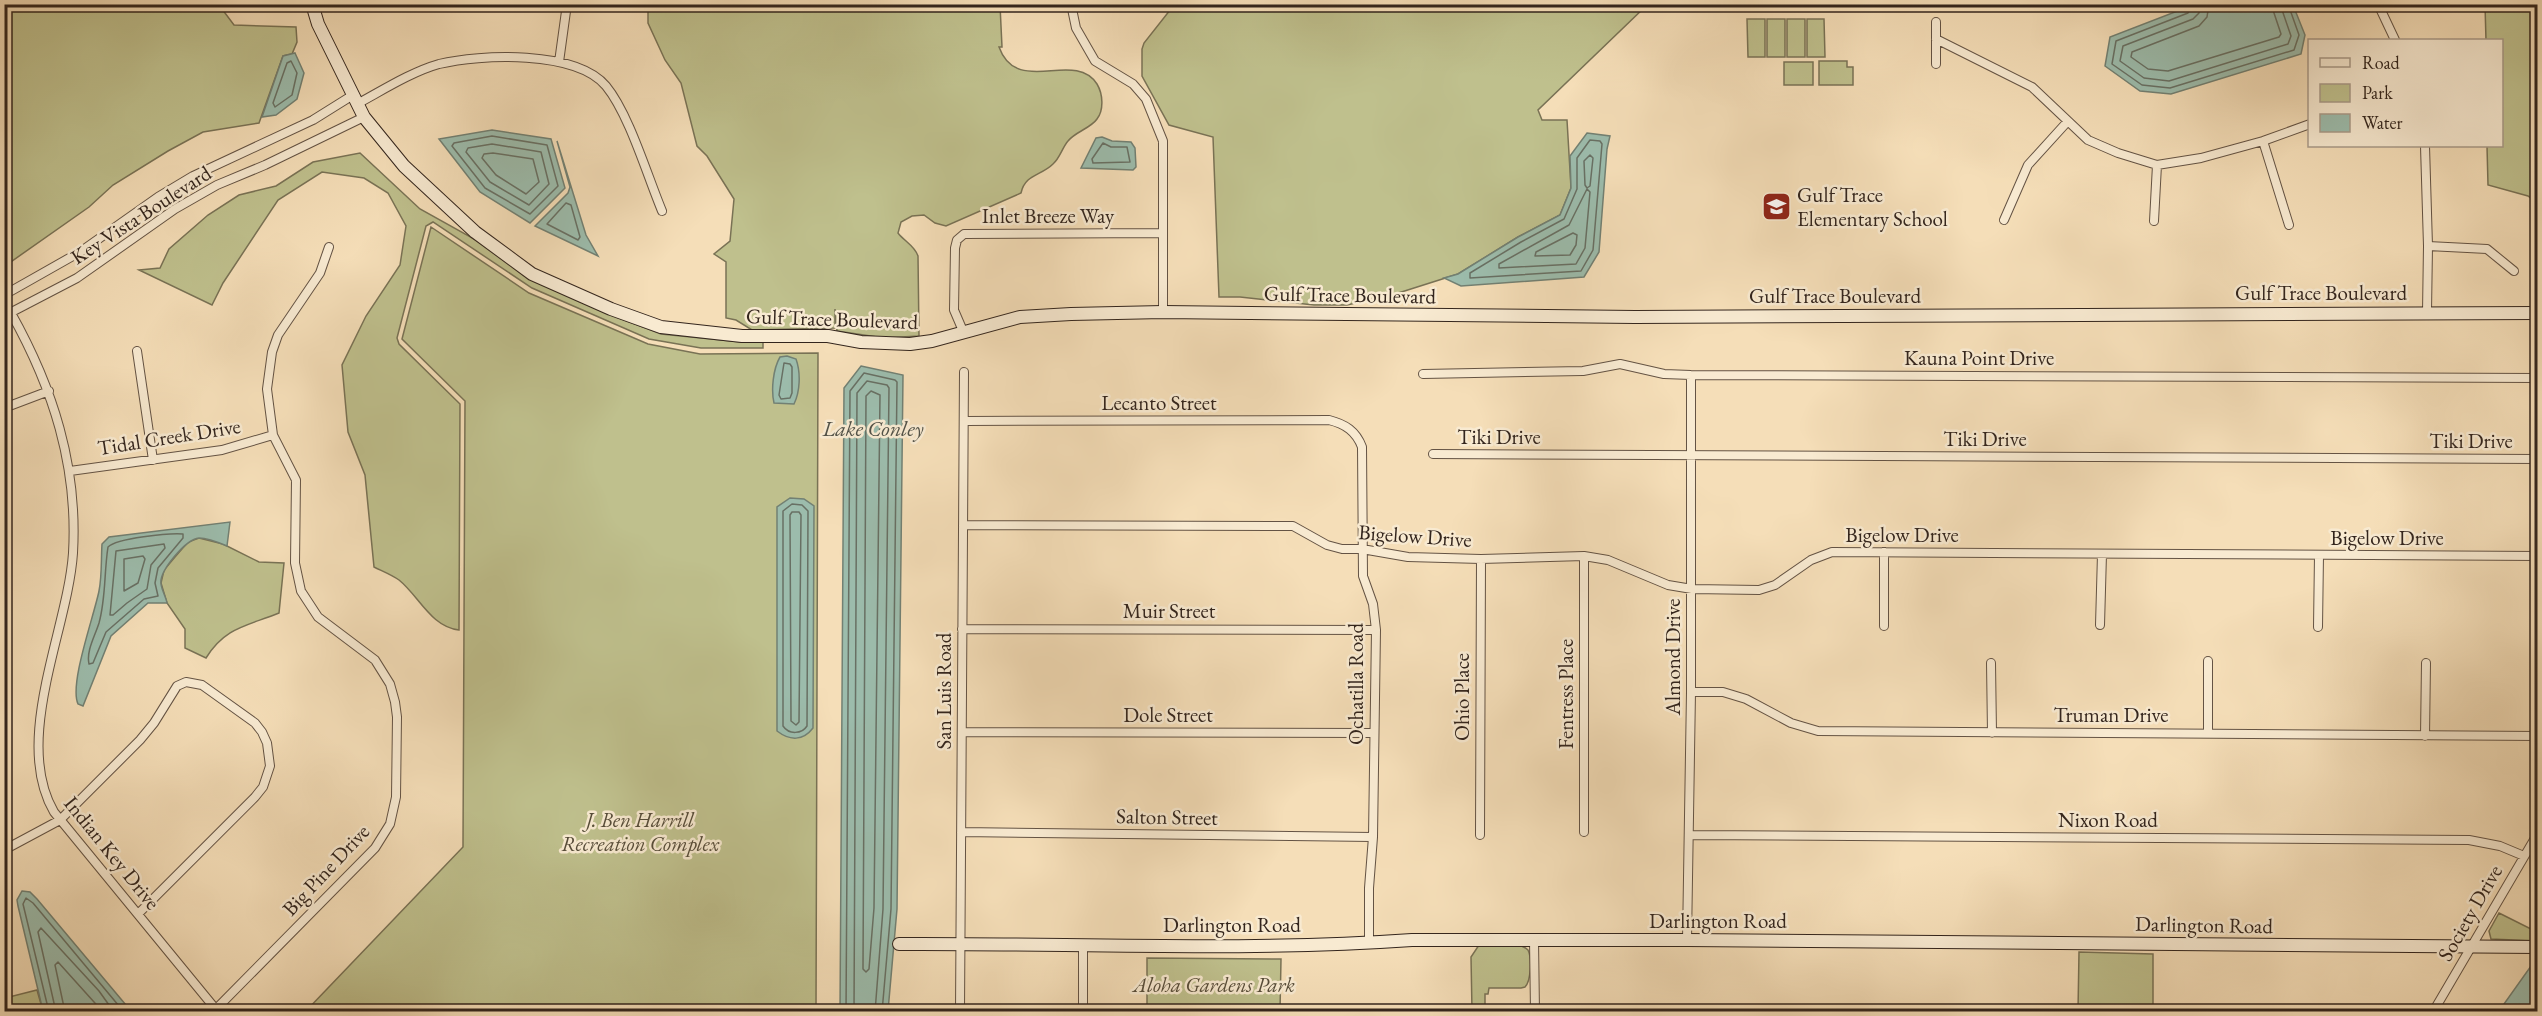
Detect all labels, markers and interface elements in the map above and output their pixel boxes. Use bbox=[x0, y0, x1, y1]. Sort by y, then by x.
legend bbox=[2308, 39, 2503, 147]
text: Road bbox=[2362, 51, 2401, 74]
text: Park bbox=[2362, 81, 2393, 104]
text: Water bbox=[2362, 111, 2403, 134]
street label: Key Vista Boulevard bbox=[65, 159, 217, 270]
place label: Gulf Trace Elementary School bbox=[1797, 181, 1948, 232]
school or university icon: Gulf Trace Elementary School bbox=[1760, 191, 1792, 223]
street label: Inlet Breeze Way bbox=[982, 202, 1115, 229]
street label: Gulf Trace Boulevard bbox=[2235, 279, 2407, 306]
street label: Gulf Trace Boulevard bbox=[1264, 280, 1437, 310]
street label: Gulf Trace Boulevard bbox=[1749, 282, 1921, 309]
street label: Gulf Trace Boulevard bbox=[746, 302, 919, 335]
street label: Kauna Point Drive bbox=[1904, 344, 2054, 371]
street label: Lecanto Street bbox=[1101, 389, 1217, 416]
street label: Tidal Creek Drive bbox=[95, 412, 242, 461]
water label: Lake Conley bbox=[821, 414, 924, 443]
street label: Tiki Drive bbox=[1457, 423, 1541, 450]
street label: Tiki Drive bbox=[1943, 425, 2027, 452]
street label: Tiki Drive bbox=[2429, 427, 2513, 454]
street label: Bigelow Drive bbox=[1358, 518, 1473, 553]
street label: Bigelow Drive bbox=[1845, 521, 1959, 548]
street label: Bigelow Drive bbox=[2330, 524, 2444, 551]
street label: Muir Street bbox=[1123, 597, 1216, 624]
street label: Almond Drive bbox=[1659, 598, 1686, 717]
street label: Ochatilla Road bbox=[1342, 623, 1369, 745]
street label: San Luis Road bbox=[930, 632, 957, 749]
street label: Fentress Place bbox=[1552, 639, 1579, 749]
street label: Ohio Place bbox=[1448, 653, 1475, 741]
street label: Dole Street bbox=[1123, 701, 1213, 728]
street label: Truman Drive bbox=[2054, 701, 2168, 728]
street label: Indian Key Drive bbox=[58, 790, 166, 915]
street label: Salton Street bbox=[1116, 802, 1218, 831]
park label: J. Ben Harrill Recreation Complex bbox=[561, 806, 720, 857]
street label: Nixon Road bbox=[2058, 806, 2158, 833]
street label: Big Pine Drive bbox=[276, 818, 375, 921]
street label: Society Drive bbox=[2431, 860, 2508, 966]
street label: Darlington Road bbox=[1649, 907, 1787, 934]
street label: Darlington Road bbox=[2135, 910, 2274, 939]
street label: Darlington Road bbox=[1163, 911, 1301, 938]
park label: Aloha Gardens Park bbox=[1131, 971, 1295, 998]

